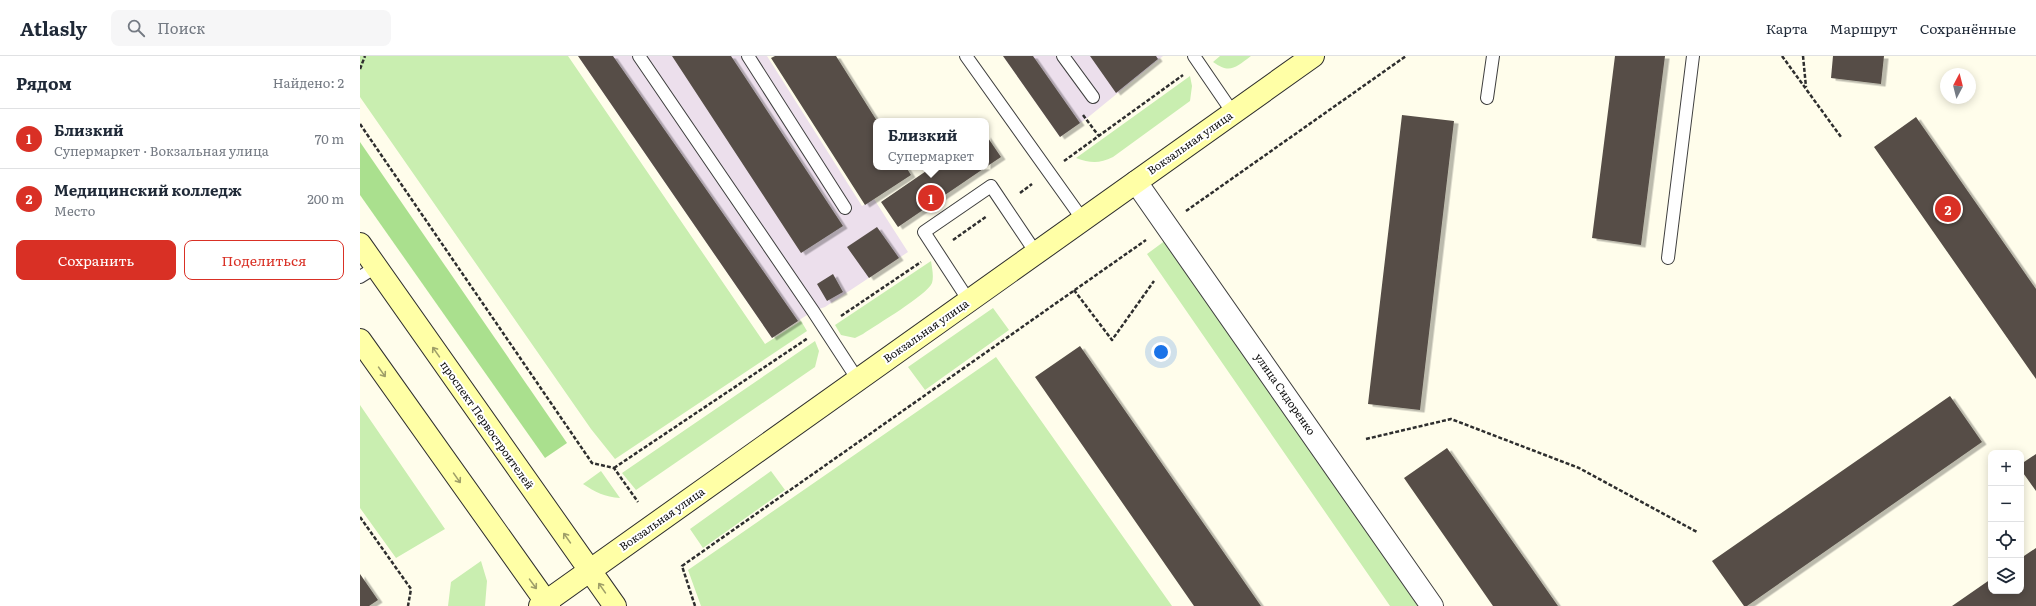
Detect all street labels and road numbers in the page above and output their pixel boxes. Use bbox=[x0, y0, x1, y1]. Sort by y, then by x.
street label: Вокзальная улица bbox=[1144, 107, 1235, 178]
street label: Вокзальная улица bbox=[880, 295, 971, 366]
street label: улица Сидоренко bbox=[1252, 349, 1320, 438]
street label: проспект Первостроителей bbox=[437, 357, 538, 492]
street label: Вокзальная улица bbox=[616, 483, 707, 554]

